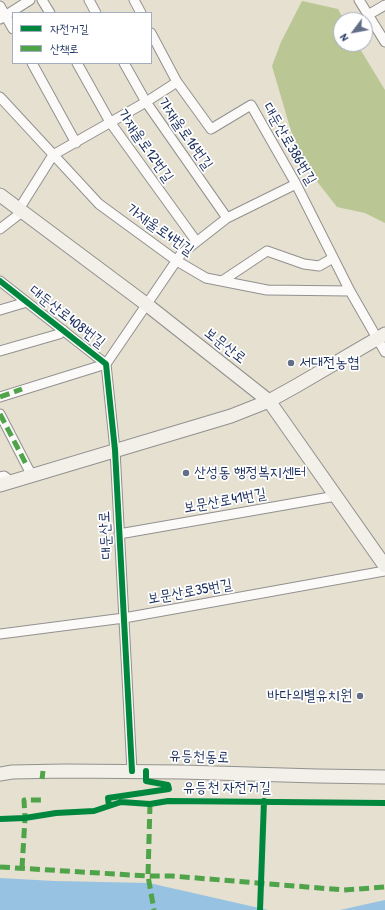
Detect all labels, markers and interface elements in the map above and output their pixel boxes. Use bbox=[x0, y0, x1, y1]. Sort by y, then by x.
legend bbox=[12, 12, 152, 64]
north arrow bbox=[333, 12, 373, 52]
text: 자전거길 bbox=[50, 20, 89, 37]
text: N bbox=[336, 32, 351, 44]
text: 산책로 bbox=[50, 40, 79, 57]
street label: 가재울로16번길 bbox=[154, 94, 216, 174]
street label: 대둔산로386번길 bbox=[258, 100, 320, 188]
street label: 가재울로12번길 bbox=[113, 106, 177, 186]
street label: 가재울로4번길 bbox=[123, 200, 197, 260]
street label: 대둔산로408번길 bbox=[26, 282, 108, 352]
street label: 보문산로 bbox=[200, 324, 250, 368]
place label: 서대전농협 bbox=[299, 354, 359, 372]
marker: 서대전농협 bbox=[286, 358, 296, 368]
place label: 산성동 행정복지센터 bbox=[194, 464, 306, 482]
marker: 산성동 행정복지센터 bbox=[181, 468, 191, 478]
street label: 보문산로41번길 bbox=[182, 485, 268, 517]
street label: 대둔산로 bbox=[96, 510, 116, 560]
street label: 보문산로35번길 bbox=[146, 576, 234, 608]
place label: 바다의별유치원 bbox=[268, 687, 352, 705]
marker: 바다의별유치원 bbox=[355, 691, 365, 701]
street label: 유등천동로 bbox=[169, 747, 229, 767]
street label: 유등천 자전거길 bbox=[183, 779, 271, 797]

